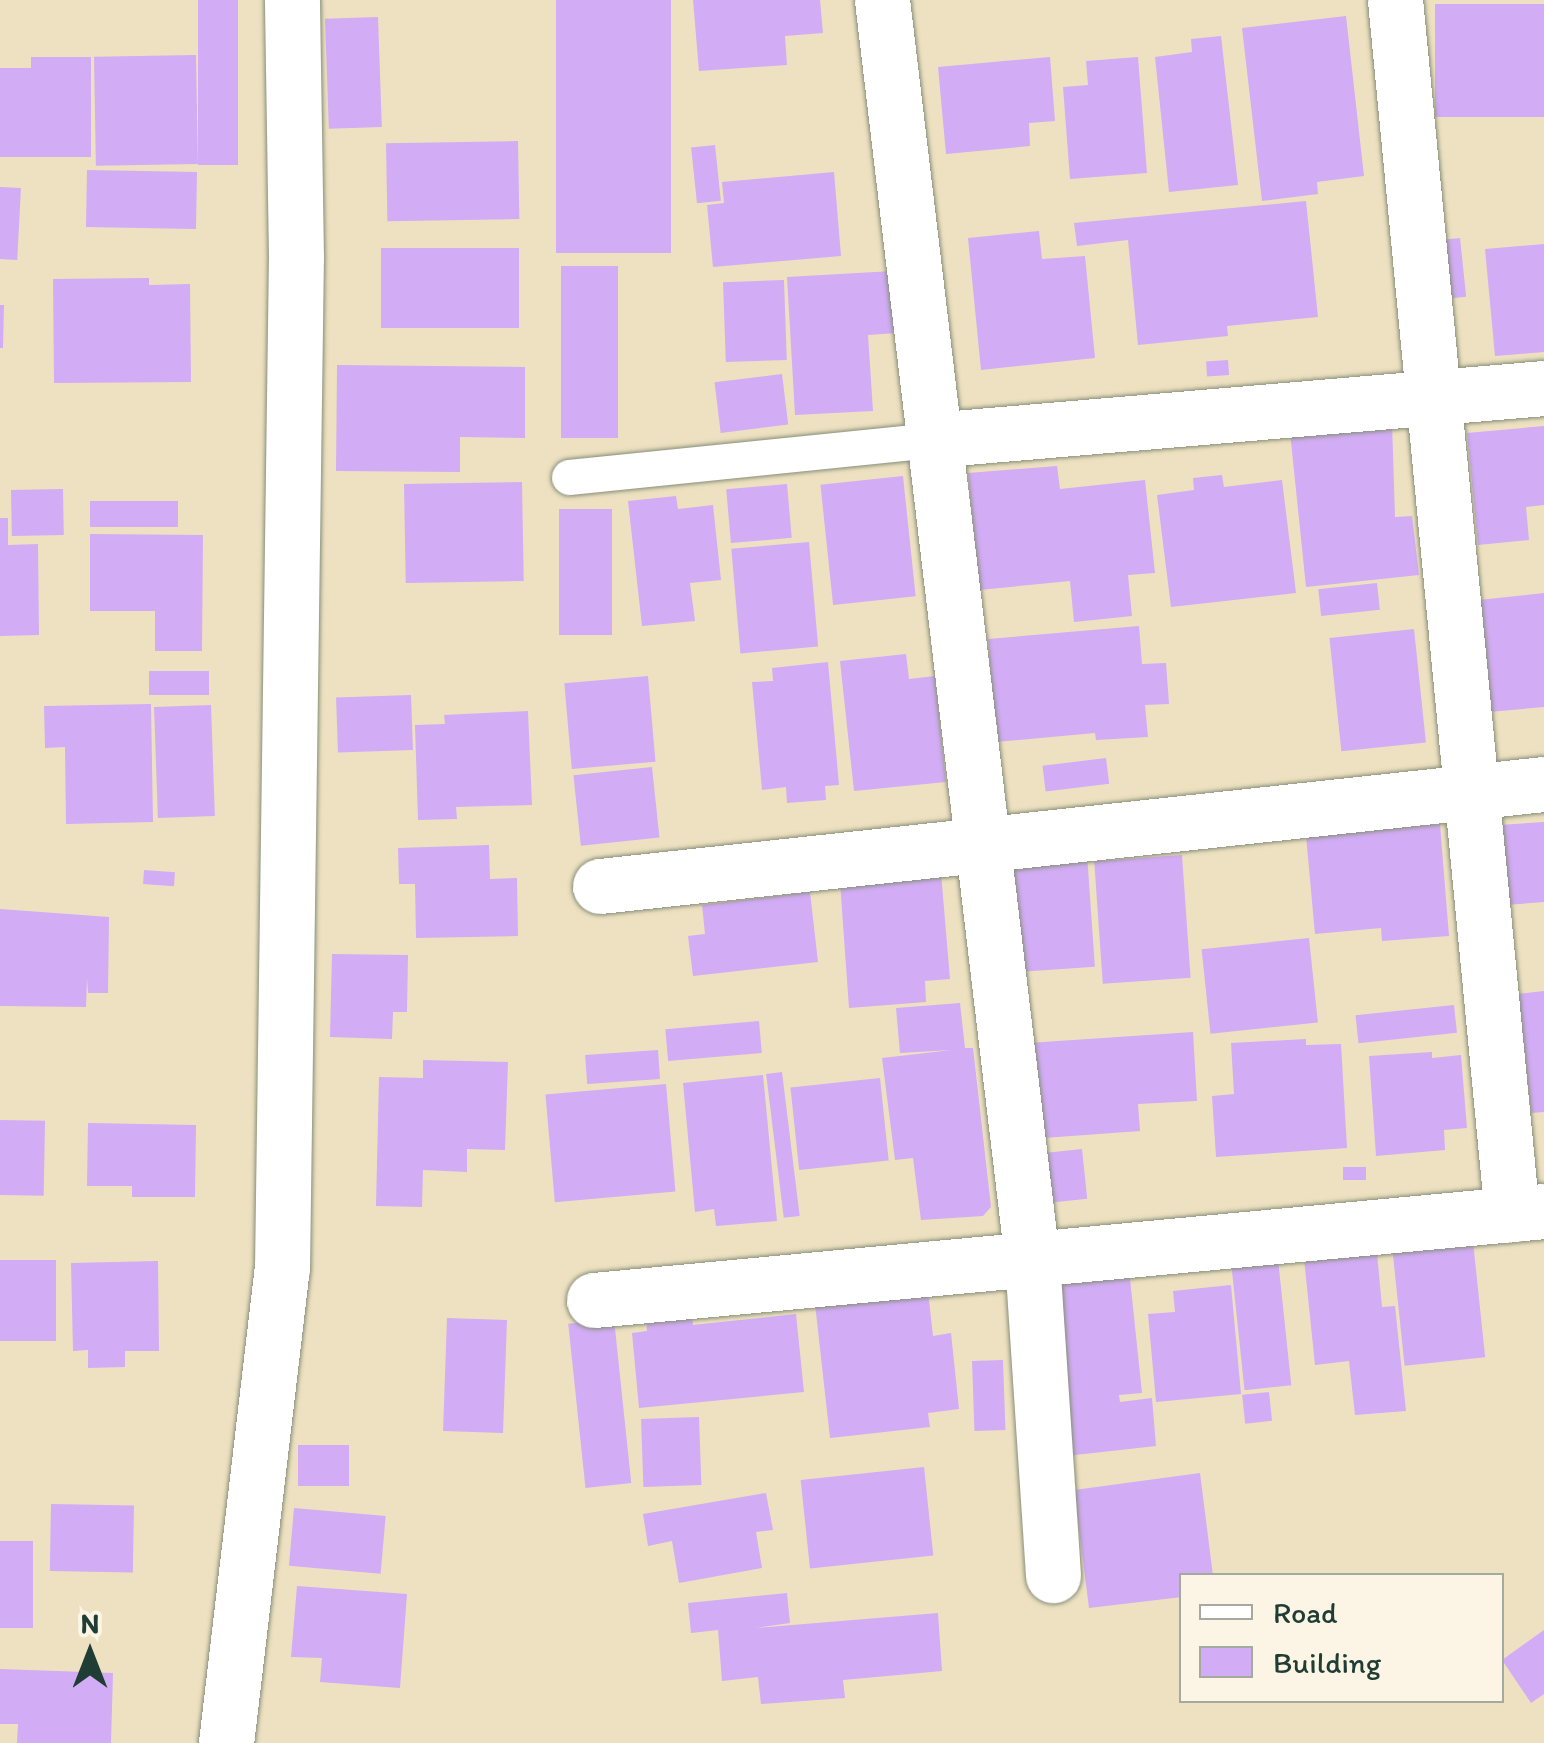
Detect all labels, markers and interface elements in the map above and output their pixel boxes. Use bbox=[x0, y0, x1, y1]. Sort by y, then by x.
legend bbox=[1179, 1573, 1504, 1703]
text: Road bbox=[1273, 1594, 1338, 1631]
north arrow bbox=[40, 1603, 140, 1703]
text: N bbox=[81, 1606, 99, 1640]
text: Building bbox=[1273, 1644, 1381, 1681]

